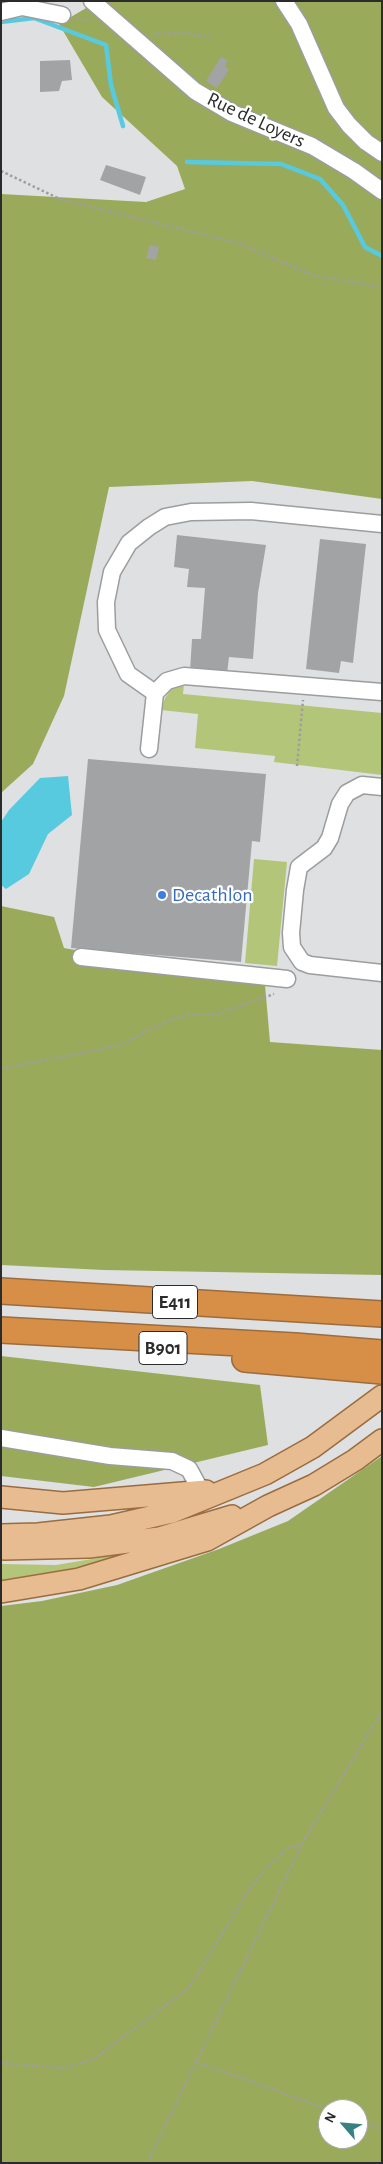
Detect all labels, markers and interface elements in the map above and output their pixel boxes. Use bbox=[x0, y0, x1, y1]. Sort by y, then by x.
street label: Rue de Loyers bbox=[203, 87, 309, 153]
place label: Decathlon bbox=[172, 883, 253, 907]
marker: Decathlon bbox=[156, 889, 168, 901]
road number: E411 bbox=[152, 1285, 198, 1318]
road number: B901 bbox=[139, 1332, 187, 1365]
north arrow bbox=[318, 2099, 368, 2149]
text: N bbox=[322, 2110, 339, 2125]

